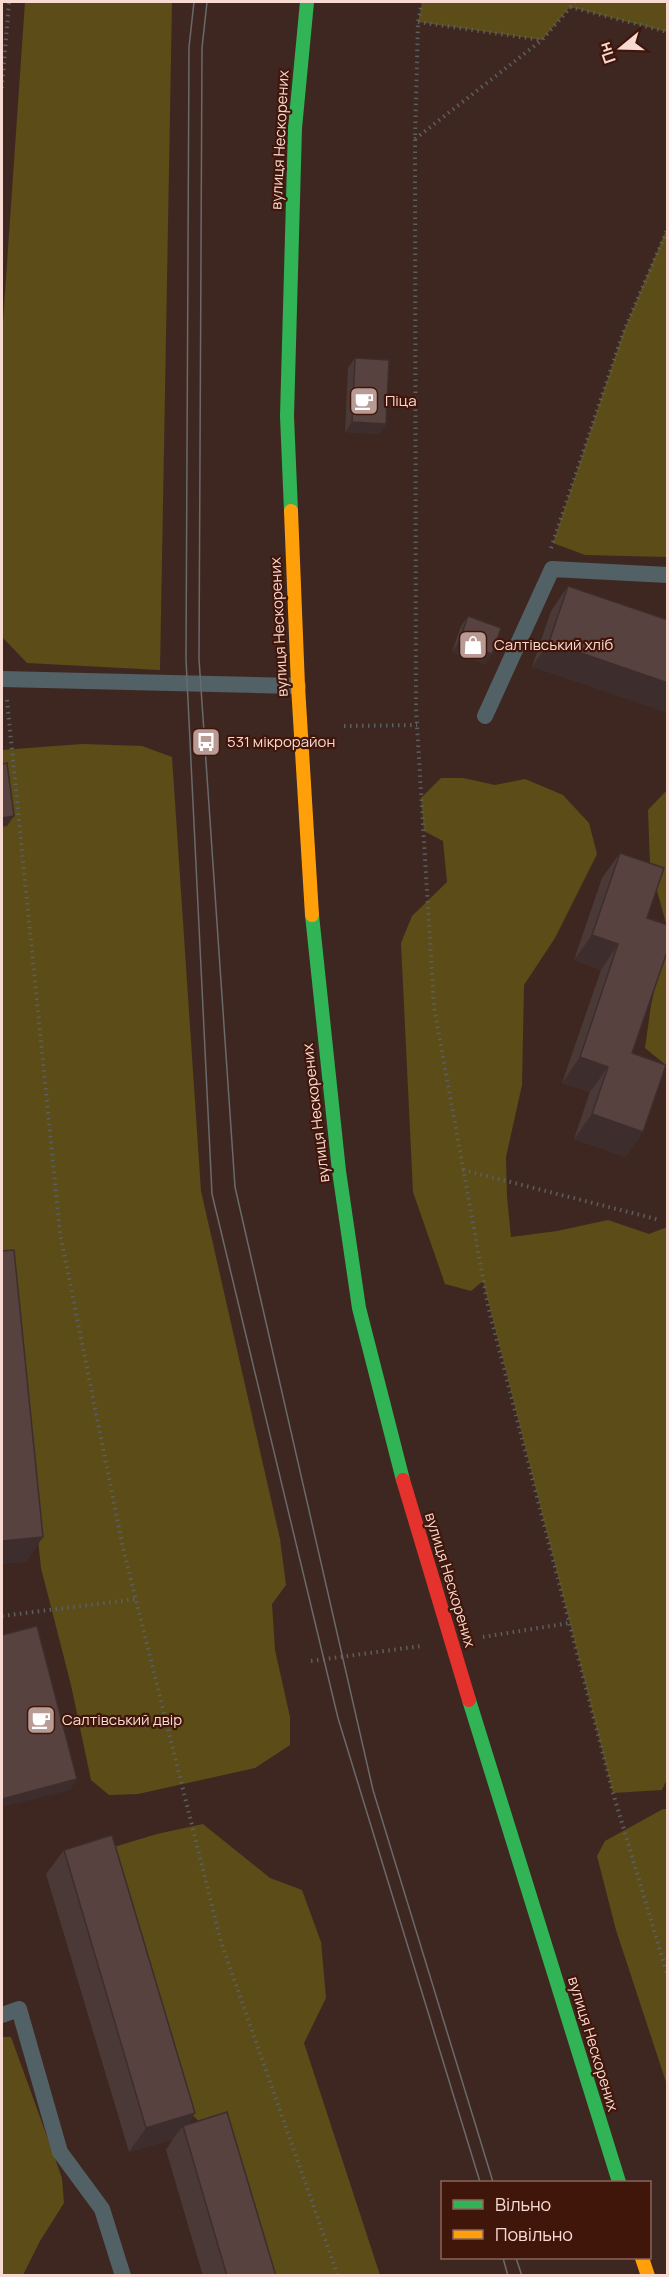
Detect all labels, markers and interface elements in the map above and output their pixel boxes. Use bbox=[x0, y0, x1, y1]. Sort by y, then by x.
north arrow bbox=[591, 18, 651, 78]
text: Пн bbox=[593, 39, 621, 67]
street label: вулиця Нескорених bbox=[265, 70, 294, 210]
cafe icon: Піца bbox=[348, 385, 380, 417]
place label: Піца bbox=[385, 390, 416, 411]
street label: вулиця Нескорених bbox=[264, 557, 293, 697]
shop icon: Салтівський хліб bbox=[457, 629, 489, 661]
place label: Салтівський хліб bbox=[494, 634, 613, 655]
bus stop icon: 531 мікрорайон bbox=[190, 726, 222, 758]
place label: 531 мікрорайон bbox=[227, 731, 335, 752]
street label: вулиця Нескорених bbox=[297, 1042, 334, 1184]
street label: вулиця Нескорених bbox=[420, 1510, 481, 1650]
cafe icon: Салтівський двір bbox=[25, 1704, 57, 1736]
place label: Салтівський двір bbox=[62, 1709, 182, 1730]
street label: вулиця Нескорених bbox=[563, 1974, 624, 2114]
legend bbox=[441, 2181, 651, 2259]
text: Вільно bbox=[495, 2192, 551, 2216]
text: Повільно bbox=[495, 2222, 573, 2246]

